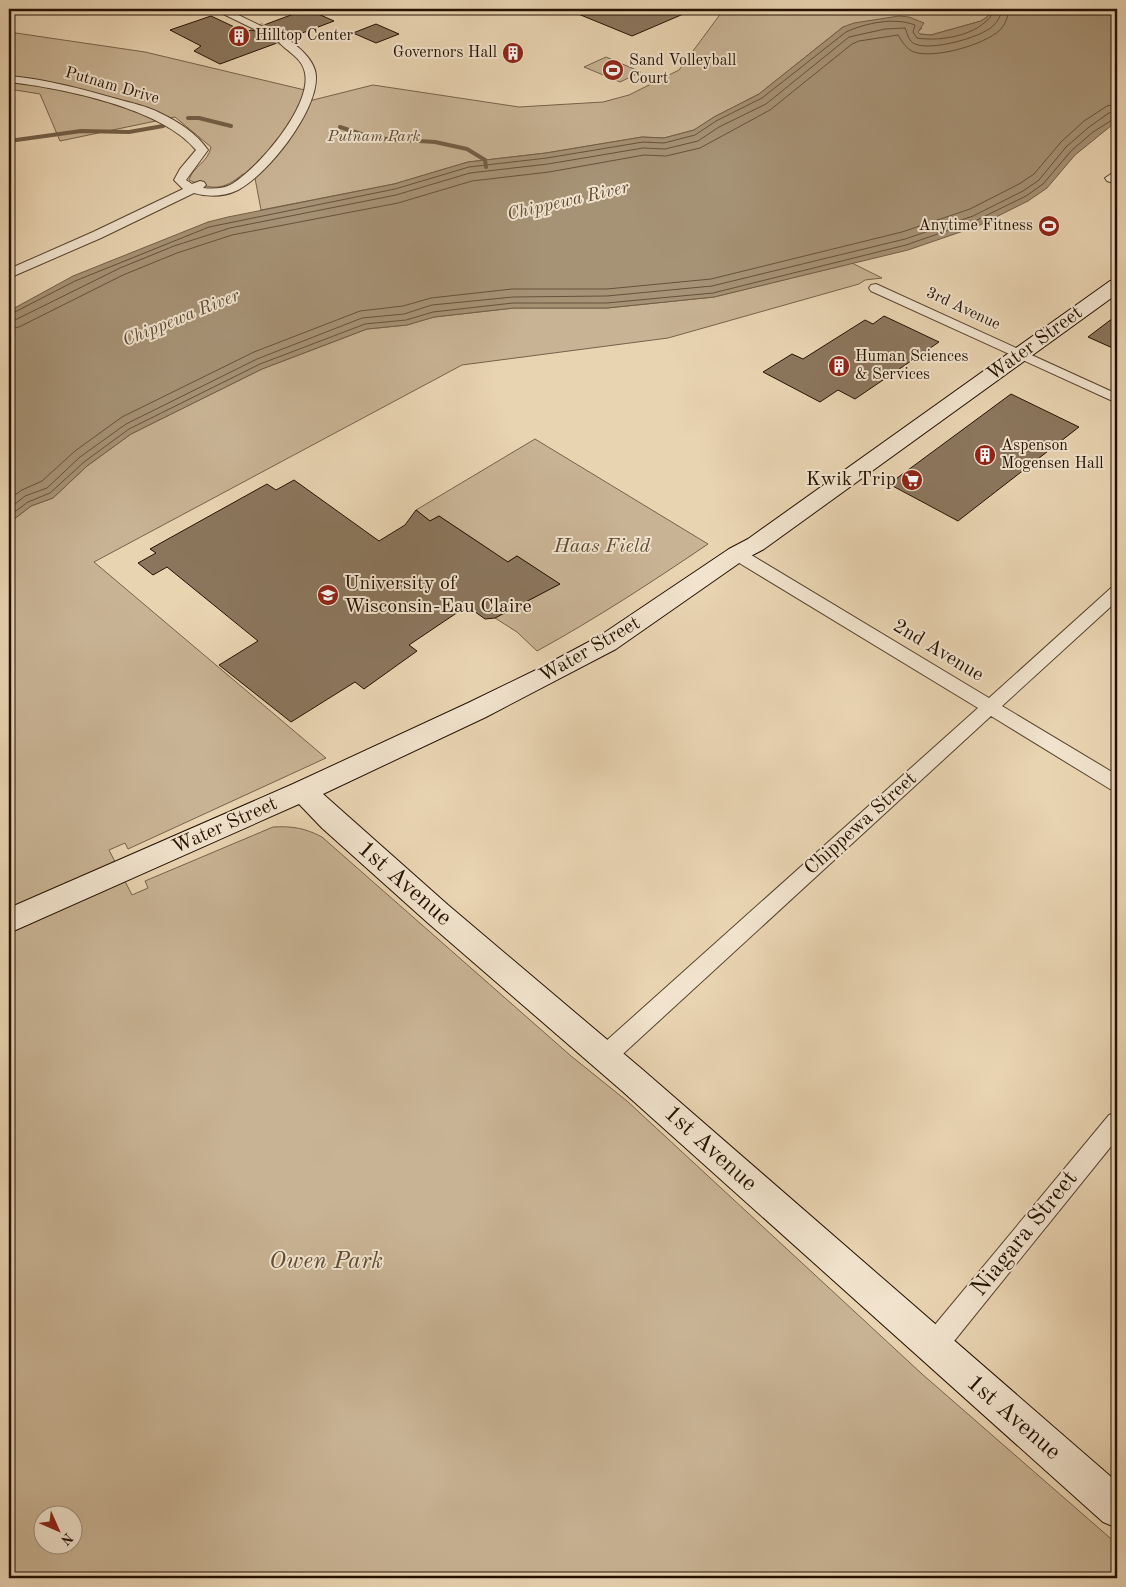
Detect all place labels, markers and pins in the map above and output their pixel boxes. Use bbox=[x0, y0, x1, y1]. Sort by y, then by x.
building icon: Hilltop Center bbox=[227, 24, 251, 48]
place label: Hilltop Center bbox=[255, 28, 354, 44]
building icon: Governors Hall bbox=[501, 41, 525, 65]
place label: Governors Hall bbox=[393, 45, 497, 61]
place label: Sand Volleyball Court bbox=[629, 53, 736, 87]
sports icon: Sand Volleyball Court bbox=[601, 58, 625, 82]
sports icon: Anytime Fitness bbox=[1037, 214, 1061, 238]
place label: Anytime Fitness bbox=[919, 218, 1033, 234]
place label: Human Sciences & Services bbox=[855, 349, 968, 383]
building icon: Human Sciences & Services bbox=[827, 354, 851, 378]
place label: Aspenson Mogensen Hall bbox=[1001, 438, 1104, 472]
building icon: Aspenson Mogensen Hall bbox=[973, 443, 997, 467]
supermarket icon: Kwik Trip bbox=[900, 468, 924, 492]
place label: Kwik Trip bbox=[806, 470, 896, 490]
place label: University of Wisconsin-Eau Claire bbox=[344, 574, 532, 617]
school or university icon: University of Wisconsin-Eau Claire bbox=[316, 583, 340, 607]

